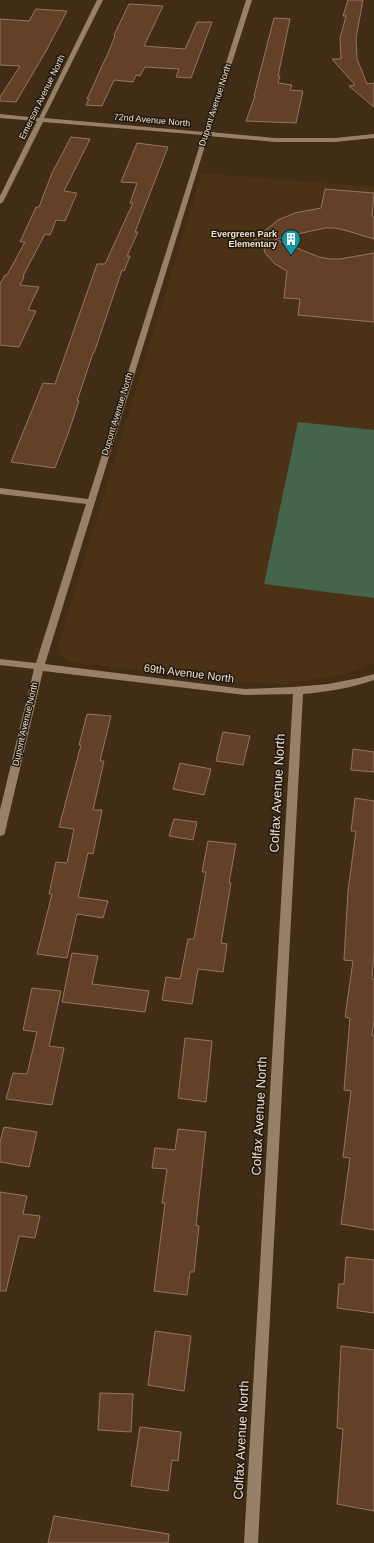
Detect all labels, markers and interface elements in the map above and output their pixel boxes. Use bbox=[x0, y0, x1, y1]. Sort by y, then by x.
street label: Emerson Avenue North bbox=[17, 53, 67, 141]
street label: Dupont Avenue North bbox=[197, 63, 233, 147]
street label: 72nd Avenue North bbox=[113, 112, 191, 128]
building icon: Evergreen Park Elementary bbox=[280, 228, 302, 256]
place label: Evergreen Park Elementary bbox=[211, 229, 278, 249]
street label: Dupont Avenue North bbox=[100, 371, 134, 457]
street label: 69th Avenue North bbox=[143, 662, 235, 684]
street label: Dupont Avenue North bbox=[10, 681, 40, 767]
street label: Colfax Avenue North bbox=[266, 733, 288, 853]
street label: Colfax Avenue North bbox=[248, 1056, 270, 1176]
street label: Colfax Avenue North bbox=[230, 1380, 252, 1500]

